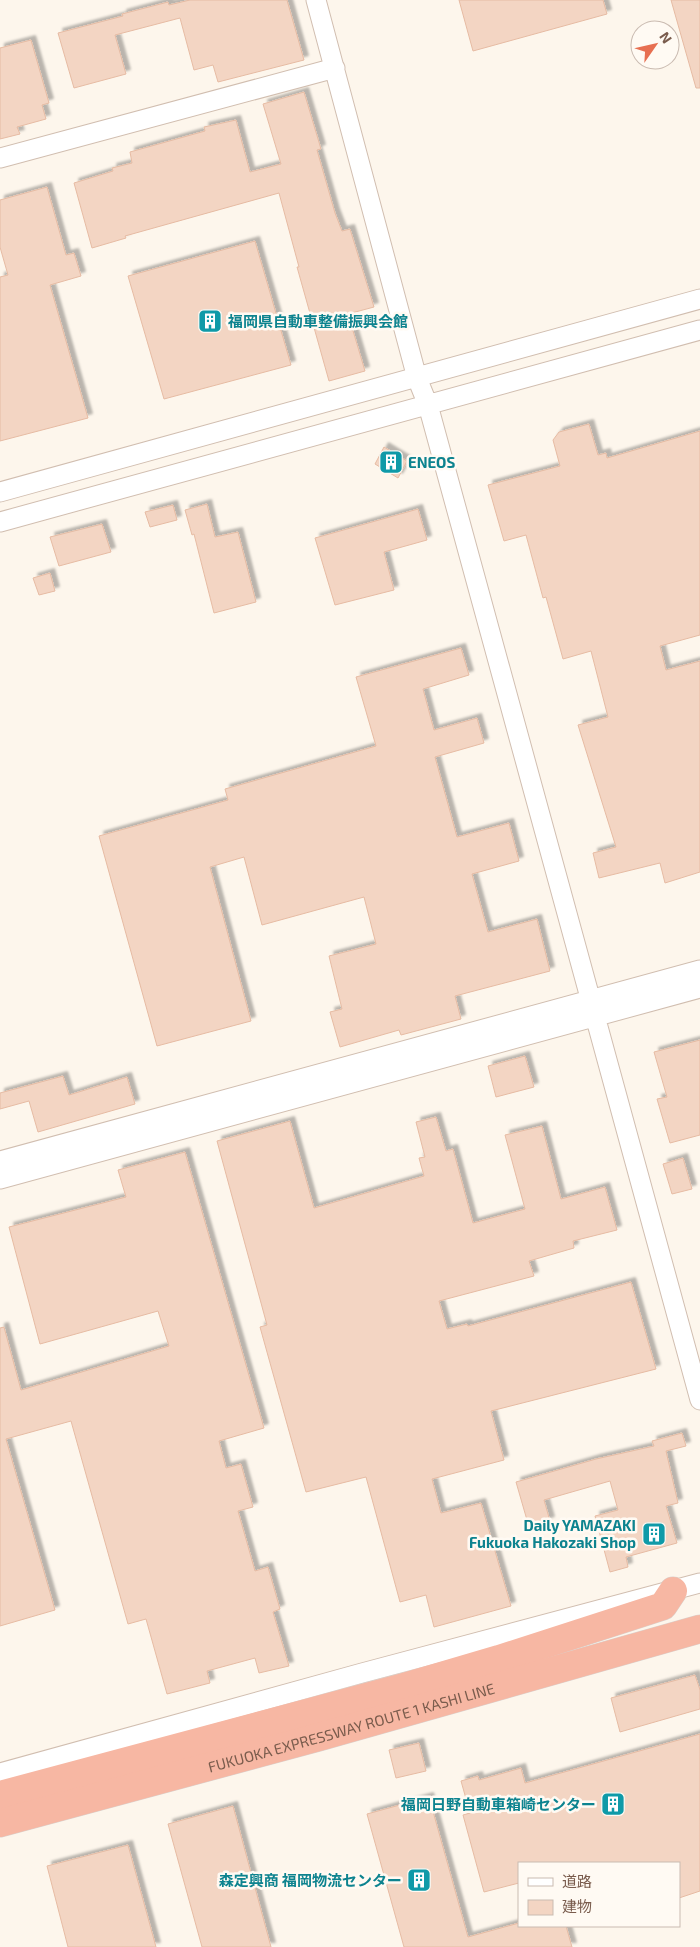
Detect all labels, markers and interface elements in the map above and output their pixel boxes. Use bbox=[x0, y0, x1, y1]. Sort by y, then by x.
north arrow bbox=[630, 20, 680, 70]
text: N bbox=[656, 29, 676, 46]
building icon: 福岡県自動車整備振興会館 bbox=[197, 308, 223, 334]
place label: 福岡県自動車整備振興会館 bbox=[227, 312, 408, 330]
building icon: ENEOS bbox=[378, 449, 404, 475]
place label: ENEOS bbox=[408, 453, 455, 471]
place label: Daily YAMAZAKI Fukuoka Hakozaki Shop bbox=[469, 1516, 636, 1551]
building icon: Daily YAMAZAKI Fukuoka Hakozaki Shop bbox=[641, 1521, 667, 1547]
street label: FUKUOKA EXPRESSWAY ROUTE 1 KASHI LINE bbox=[206, 1679, 497, 1776]
building icon: 福岡日野自動車箱崎センター bbox=[600, 1791, 626, 1817]
place label: 福岡日野自動車箱崎センター bbox=[400, 1795, 596, 1813]
legend bbox=[518, 1862, 680, 1927]
building icon: 森定興商 福岡物流センター bbox=[406, 1867, 432, 1893]
place label: 森定興商 福岡物流センター bbox=[219, 1871, 402, 1889]
text: 道路 bbox=[562, 1872, 592, 1890]
text: 建物 bbox=[562, 1897, 592, 1915]

